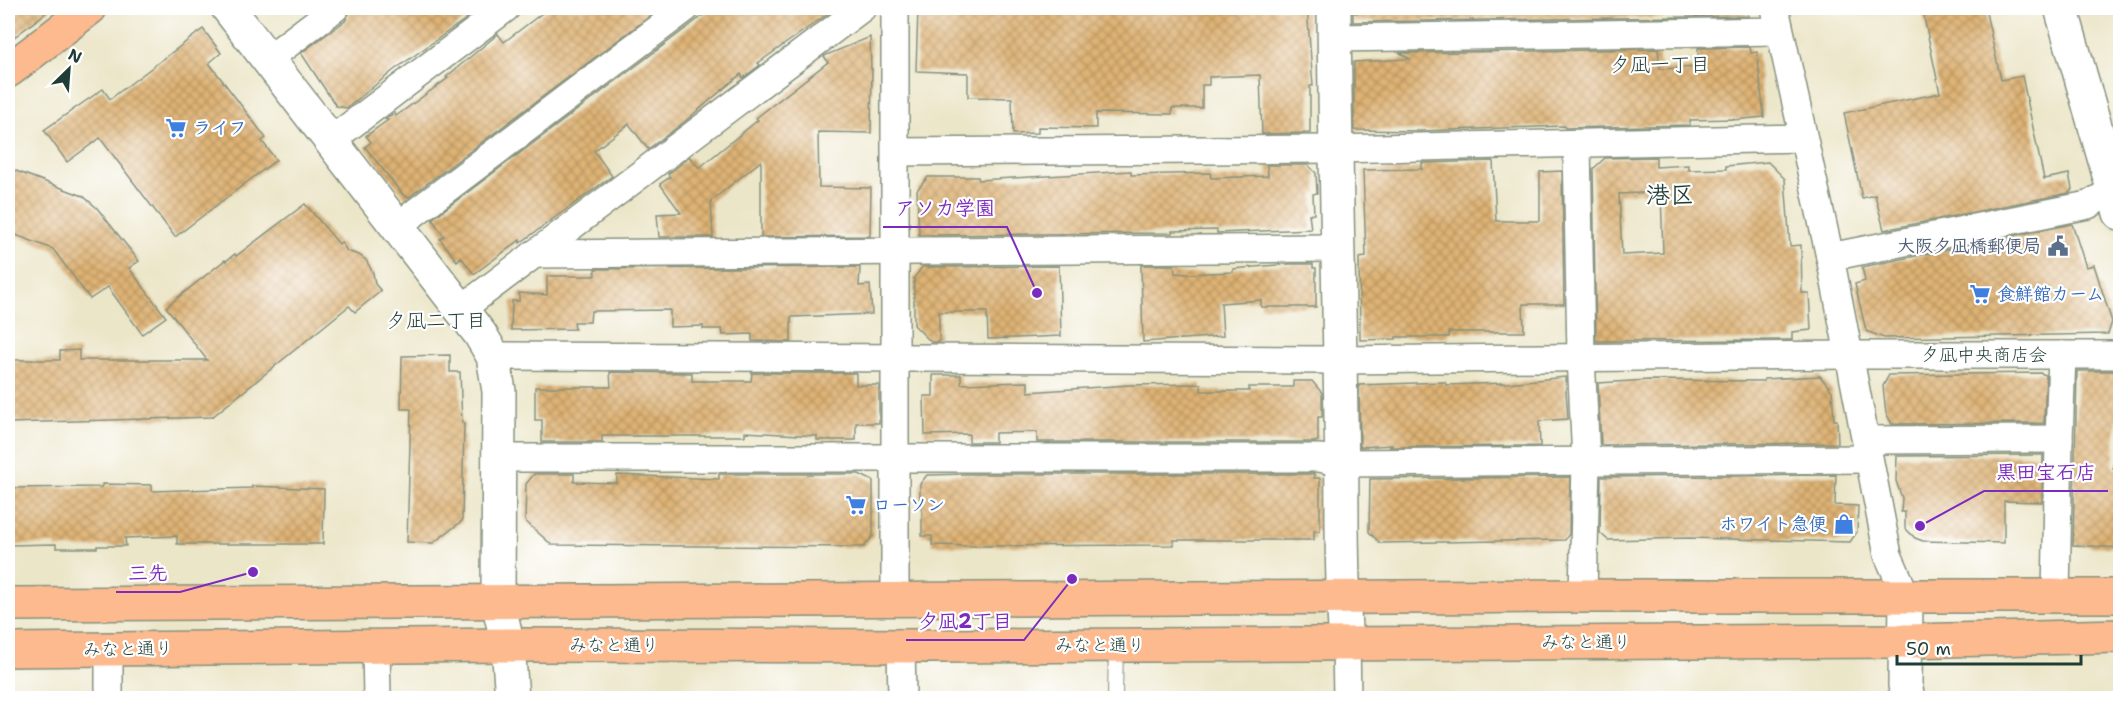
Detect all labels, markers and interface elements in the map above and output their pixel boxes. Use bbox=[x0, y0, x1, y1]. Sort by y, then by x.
north arrow bbox=[39, 39, 99, 99]
text: N bbox=[65, 44, 85, 68]
district label: 夕凪一丁目 bbox=[1610, 51, 1710, 77]
supermarket icon: ライフ bbox=[164, 116, 188, 140]
place label: ライフ bbox=[193, 116, 247, 140]
district label: 港区 bbox=[1646, 179, 1694, 211]
callout: アソカ学園 bbox=[883, 189, 1007, 227]
text: アソカ学園 bbox=[895, 195, 995, 221]
place label: 大阪夕凪橋郵便局 bbox=[1897, 234, 2041, 258]
public building icon: 大阪夕凪橋郵便局 bbox=[2046, 234, 2070, 258]
supermarket icon: 食鮮館カーム bbox=[1968, 282, 1992, 306]
place label: 食鮮館カーム bbox=[1997, 282, 2104, 306]
district label: 夕凪二丁目 bbox=[386, 307, 486, 333]
street label: 夕凪中央商店会 bbox=[1921, 343, 2047, 367]
callout: 黒田宝石店 bbox=[1984, 453, 2108, 491]
text: 黒田宝石店 bbox=[1996, 459, 2096, 485]
supermarket icon: ローソン bbox=[844, 493, 868, 517]
place label: ローソン bbox=[873, 493, 945, 517]
place label: ホワイト急便 bbox=[1719, 512, 1827, 536]
shop icon: ホワイト急便 bbox=[1832, 512, 1856, 536]
callout: 三先 bbox=[116, 554, 180, 592]
text: 三先 bbox=[128, 560, 168, 586]
callout: 夕凪2丁目 bbox=[906, 602, 1024, 640]
text: 夕凪2丁目 bbox=[918, 608, 1012, 634]
scale bar bbox=[1897, 628, 2082, 666]
street label: みなと通り bbox=[1541, 630, 1631, 654]
street label: みなと通り bbox=[569, 633, 659, 657]
street label: みなと通り bbox=[1055, 633, 1145, 657]
street label: みなと通り bbox=[83, 636, 173, 662]
text: 50 m bbox=[1906, 637, 1951, 661]

